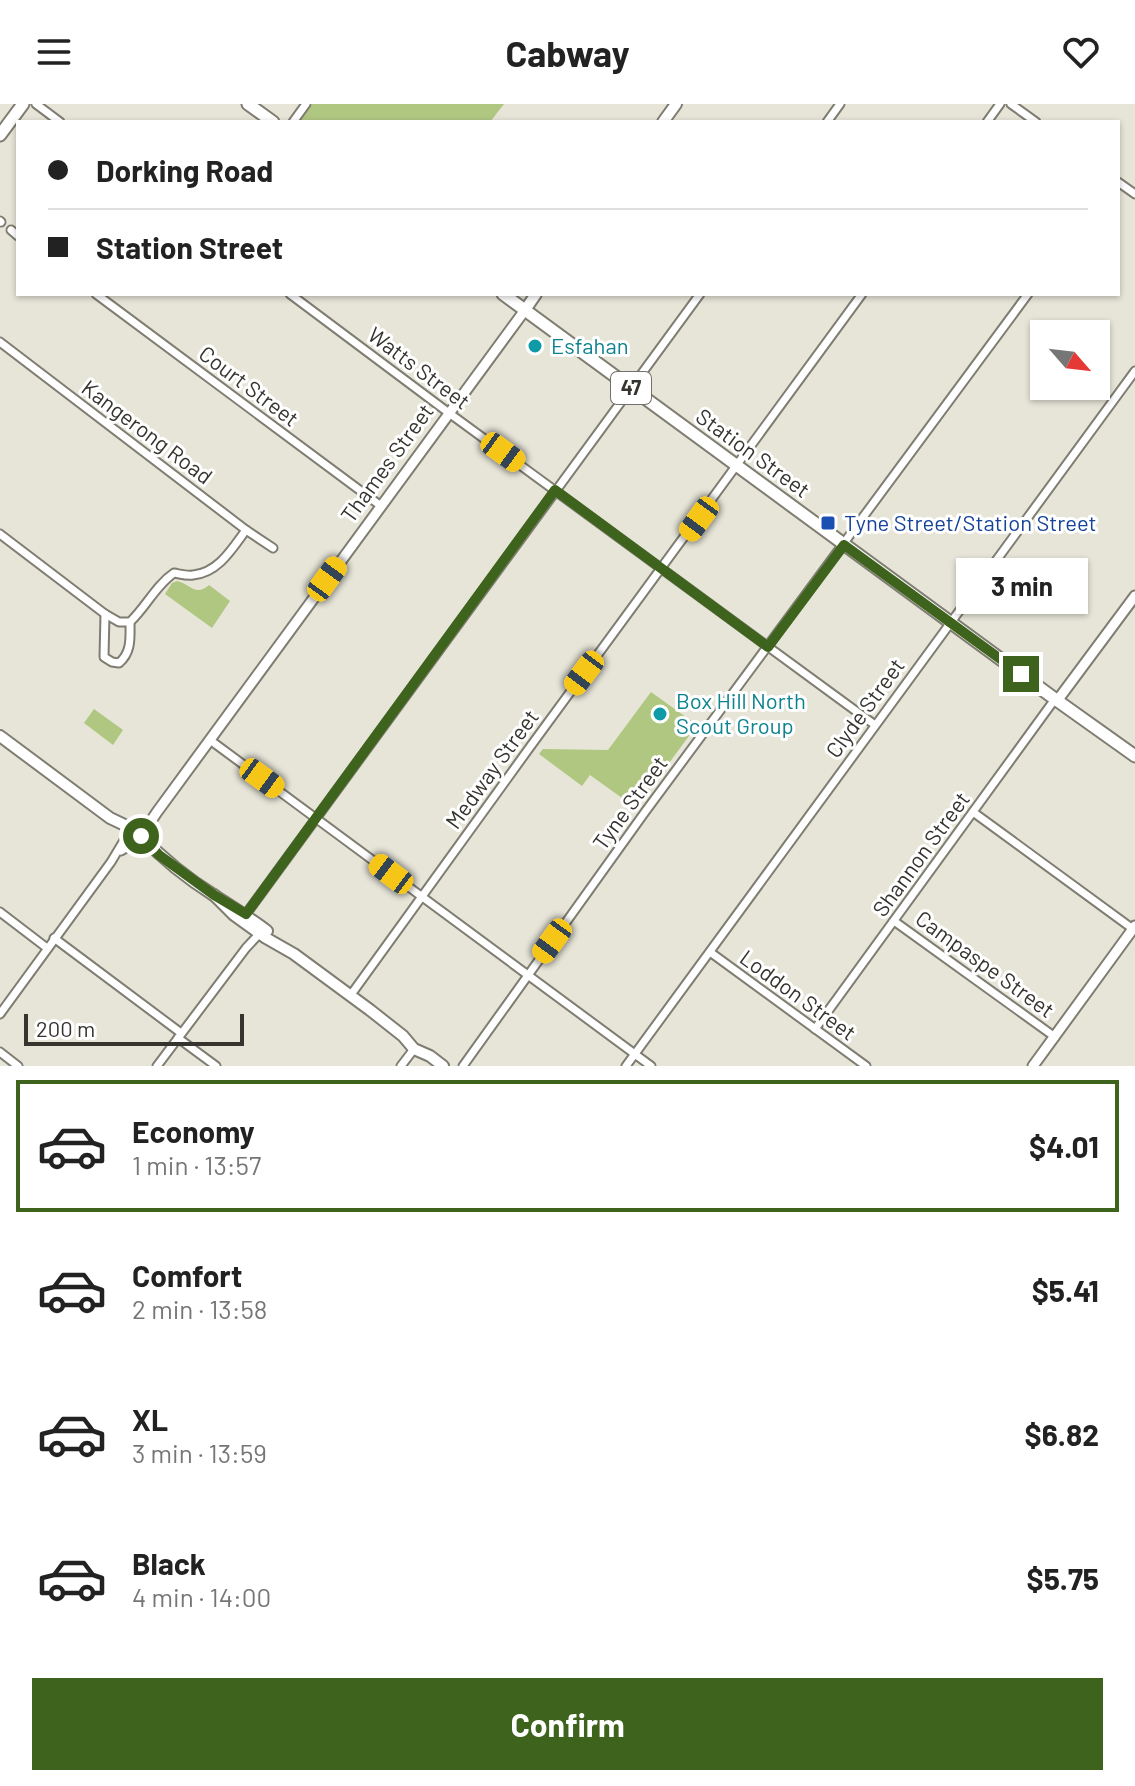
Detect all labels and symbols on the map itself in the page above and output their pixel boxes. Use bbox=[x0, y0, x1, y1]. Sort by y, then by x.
north arrow bbox=[1030, 320, 1110, 400]
street label: Watts Street bbox=[364, 321, 476, 414]
place label: Esfahan bbox=[551, 332, 629, 358]
marker: Esfahan bbox=[526, 337, 544, 355]
street label: Court Street bbox=[195, 339, 305, 431]
road number: 47 bbox=[611, 372, 651, 404]
street label: Kangerong Road bbox=[77, 374, 218, 489]
street label: Thames Street bbox=[334, 398, 438, 527]
street label: Station Street bbox=[692, 402, 815, 502]
car bbox=[477, 428, 529, 476]
car bbox=[675, 493, 723, 545]
place label: Tyne Street/Station Street bbox=[844, 509, 1097, 535]
marker: Tyne Street/Station Street bbox=[819, 514, 837, 532]
car bbox=[303, 553, 351, 605]
callout: 3 min bbox=[955, 558, 1087, 614]
car bbox=[560, 647, 608, 699]
street label: Clyde Street bbox=[819, 653, 909, 762]
route end bbox=[1003, 656, 1039, 692]
place label: Box Hill North Scout Group bbox=[676, 687, 806, 738]
street label: Medway Street bbox=[439, 704, 543, 833]
marker: Box Hill North Scout Group bbox=[651, 705, 669, 723]
street label: Tyne Street bbox=[586, 750, 672, 854]
car bbox=[236, 754, 288, 802]
street label: Shannon Street bbox=[866, 786, 974, 921]
route start bbox=[123, 818, 159, 854]
car bbox=[365, 850, 417, 898]
street label: Campaspe Street bbox=[911, 904, 1060, 1022]
car bbox=[528, 915, 576, 967]
street label: Loddon Street bbox=[736, 943, 862, 1045]
scale bar bbox=[24, 1010, 244, 1046]

